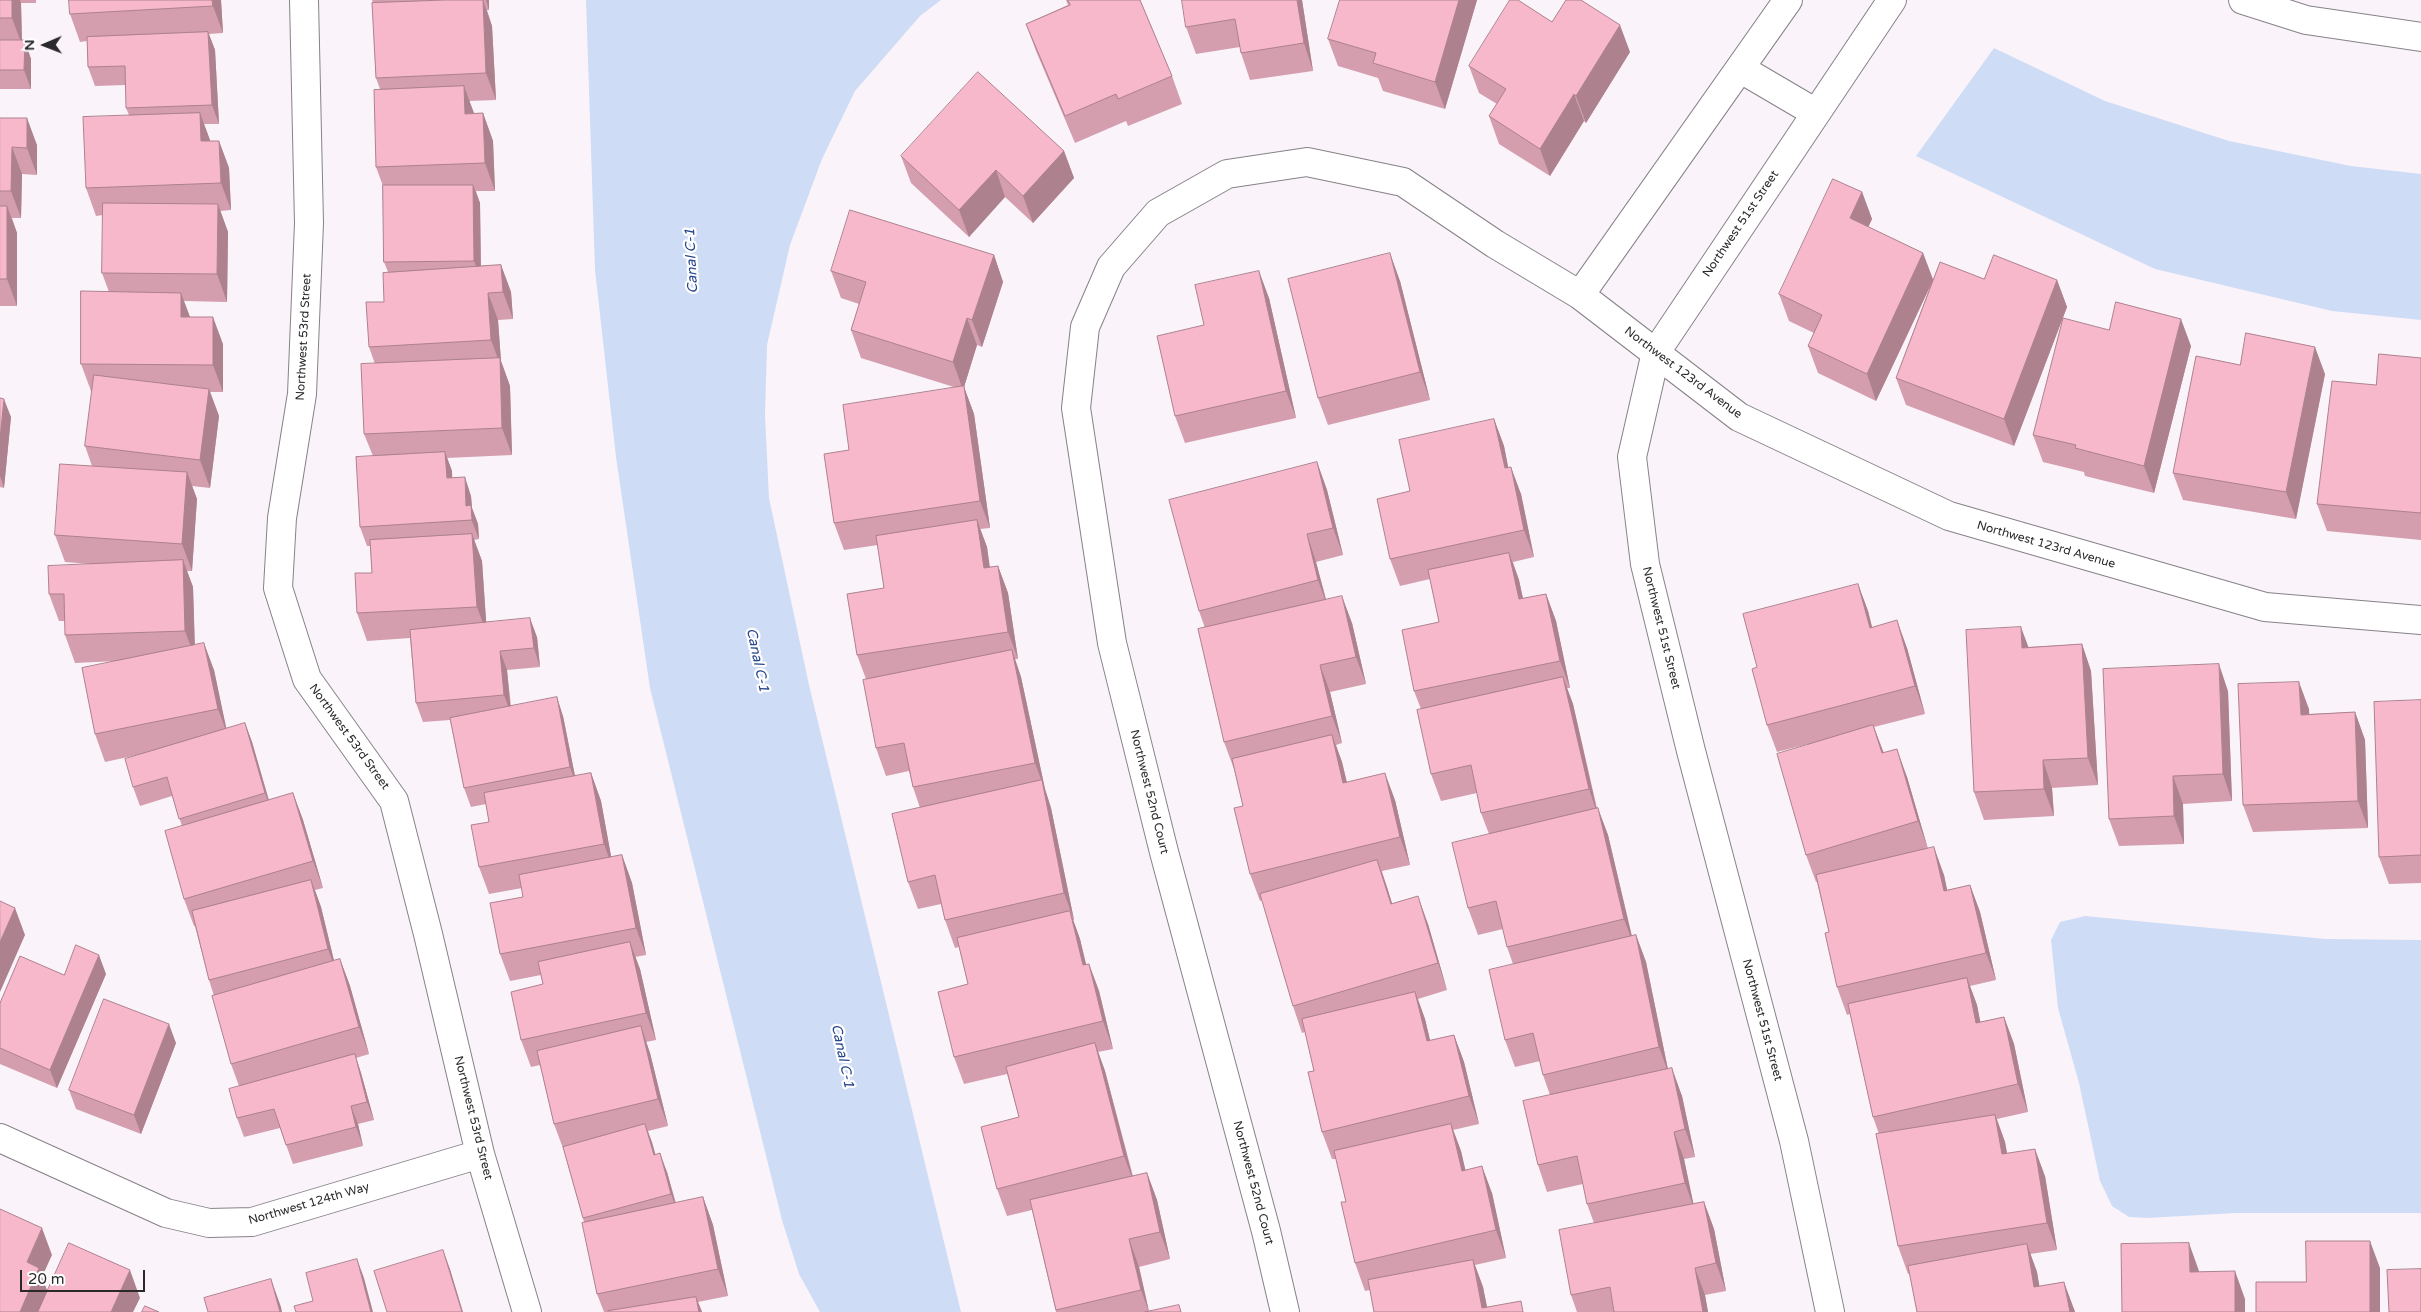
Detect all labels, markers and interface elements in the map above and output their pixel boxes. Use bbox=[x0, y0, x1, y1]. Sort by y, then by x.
north arrow bbox=[20, 20, 70, 70]
text: N bbox=[21, 39, 38, 51]
street label: Northwest 51st Street bbox=[1700, 168, 1782, 280]
water label: Canal C-1 bbox=[682, 228, 702, 294]
street label: Northwest 53rd Street bbox=[293, 273, 315, 401]
street label: Northwest 123rd Avenue bbox=[1621, 324, 1745, 422]
street label: Northwest 123rd Avenue bbox=[1975, 518, 2117, 572]
street label: Northwest 51st Street bbox=[1639, 565, 1683, 691]
water label: Canal C-1 bbox=[742, 626, 772, 694]
street label: Northwest 53rd Street bbox=[306, 681, 392, 793]
street label: Northwest 52nd Court bbox=[1127, 728, 1171, 856]
street label: Northwest 51st Street bbox=[1739, 957, 1785, 1083]
water label: Canal C-1 bbox=[827, 1022, 857, 1090]
street label: Northwest 53rd Street bbox=[451, 1055, 495, 1181]
street label: Northwest 52nd Court bbox=[1230, 1119, 1276, 1247]
street label: Northwest 124th Way bbox=[247, 1180, 371, 1228]
scale bar bbox=[22, 1260, 148, 1292]
text: 20 m bbox=[28, 1270, 65, 1288]

